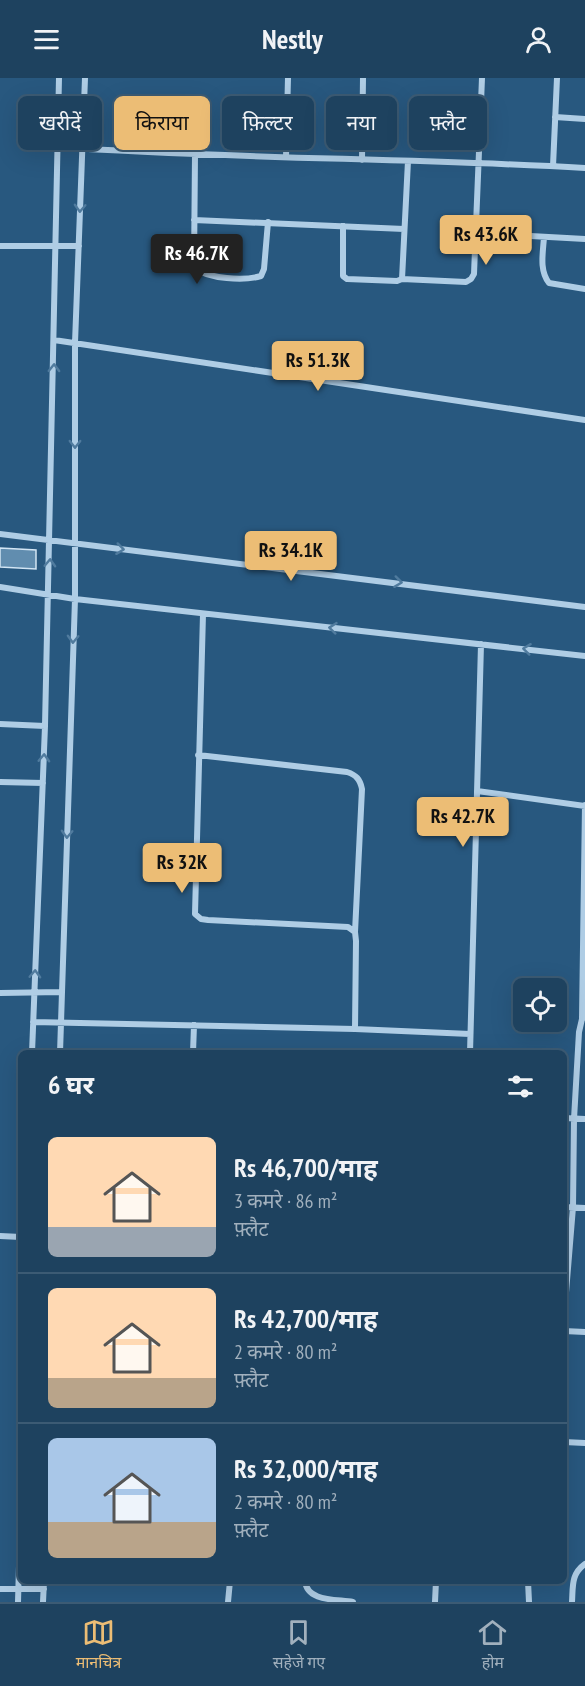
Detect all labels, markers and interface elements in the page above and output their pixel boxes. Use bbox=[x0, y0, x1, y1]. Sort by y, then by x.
text: Nestly bbox=[262, 22, 323, 56]
icon: menu bbox=[30, 23, 63, 56]
icon: person bbox=[522, 23, 555, 56]
chip: खरीदें bbox=[18, 96, 102, 150]
chip: किराया bbox=[114, 96, 210, 150]
chip: फ़िल्टर bbox=[222, 96, 314, 150]
chip: नया bbox=[326, 96, 397, 150]
chip: फ़्लैट bbox=[409, 96, 487, 150]
one-way arrow bbox=[74, 203, 87, 212]
pin: Rs 43.6K bbox=[424, 215, 548, 266]
text: Rs 43.6K bbox=[454, 221, 518, 247]
pin: Rs 46.7K bbox=[135, 234, 259, 285]
text: Rs 46.7K bbox=[165, 240, 229, 266]
pin: Rs 51.3K bbox=[256, 341, 380, 392]
text: Rs 51.3K bbox=[286, 347, 350, 373]
one-way arrow bbox=[47, 363, 60, 372]
one-way arrow bbox=[69, 440, 81, 449]
pin: Rs 34.1K bbox=[229, 531, 353, 582]
text: Rs 34.1K bbox=[259, 537, 323, 563]
one-way arrow bbox=[116, 543, 125, 555]
one-way arrow bbox=[43, 558, 56, 567]
one-way arrow bbox=[393, 576, 402, 588]
one-way arrow bbox=[328, 622, 338, 635]
one-way arrow bbox=[67, 635, 80, 644]
one-way arrow bbox=[522, 643, 531, 656]
one-way arrow bbox=[38, 753, 50, 762]
pin: Rs 42.7K bbox=[401, 797, 525, 848]
text: Rs 42.7K bbox=[431, 803, 495, 829]
one-way arrow bbox=[60, 830, 73, 839]
pin: Rs 32K bbox=[133, 843, 231, 894]
text: Rs 32K bbox=[157, 849, 207, 875]
one-way arrow bbox=[28, 969, 41, 978]
map controls bbox=[513, 978, 567, 1032]
button: locate bbox=[513, 978, 567, 1032]
text: 6 घर bbox=[48, 1068, 94, 1101]
icon: filters bbox=[504, 1070, 537, 1103]
text: Rs 46,700/माह bbox=[234, 1151, 378, 1184]
icon: home bbox=[96, 1161, 168, 1233]
text: 3 कमरे · 86 m² bbox=[234, 1188, 337, 1214]
text: फ़्लैट bbox=[234, 1216, 269, 1242]
text: Rs 42,700/माह bbox=[234, 1302, 378, 1335]
icon: home bbox=[96, 1312, 168, 1384]
text: 2 कमरे · 80 m² bbox=[234, 1339, 337, 1365]
text: फ़्लैट bbox=[234, 1367, 269, 1393]
text: Rs 32,000/माह bbox=[234, 1452, 378, 1485]
icon: home bbox=[96, 1462, 168, 1534]
text: 2 कमरे · 80 m² bbox=[234, 1489, 337, 1515]
text: फ़्लैट bbox=[234, 1517, 269, 1543]
tab: मानचित्र bbox=[76, 1616, 121, 1675]
tab: सहेजे गए bbox=[273, 1616, 325, 1675]
tab: होम bbox=[476, 1616, 509, 1675]

